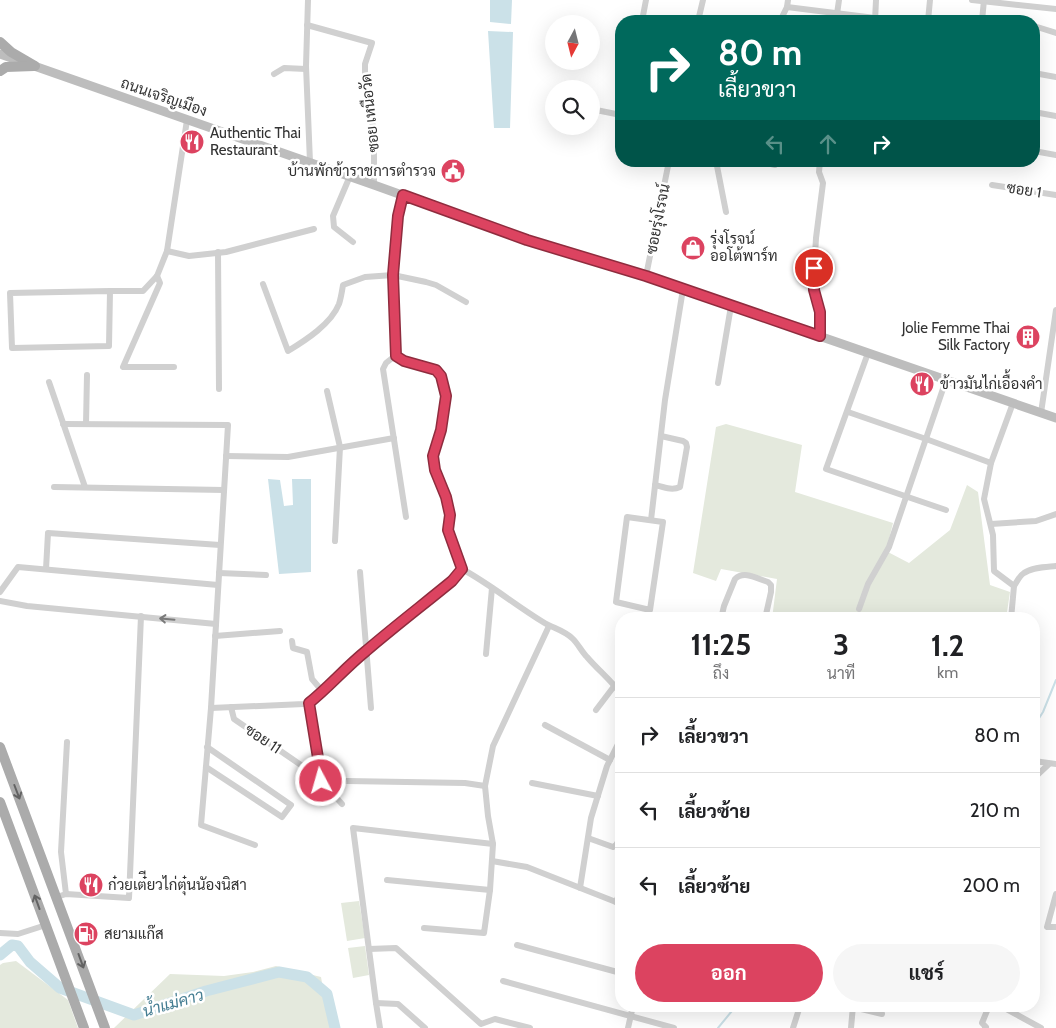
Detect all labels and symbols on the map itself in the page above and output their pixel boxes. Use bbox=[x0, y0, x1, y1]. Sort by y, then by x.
north arrow bbox=[545, 15, 600, 70]
street label: ถนนเจริญเมือง bbox=[119, 73, 210, 120]
street label: ซอย เหนือวัด bbox=[356, 73, 383, 153]
place label: Authentic Thai Restaurant bbox=[210, 124, 301, 159]
restaurant icon: Authentic Thai Restaurant bbox=[179, 129, 205, 155]
public building icon: บ้านพักข้าราชการตำรวจ bbox=[440, 158, 466, 184]
place label: บ้านพักข้าราชการตำรวจ bbox=[287, 161, 436, 180]
street label: ซอย 1 bbox=[1005, 178, 1043, 202]
street label: ซอยรุ่งโรจน์ bbox=[641, 182, 676, 256]
place label: รุ่งโรจน์ ออโต้พาร์ท bbox=[710, 229, 778, 265]
shop icon: รุ่งโรจน์ ออโต้พาร์ท bbox=[680, 235, 706, 261]
pin bbox=[793, 247, 835, 289]
place label: Jolie Femme Thai Silk Factory bbox=[901, 319, 1010, 354]
building icon: Jolie Femme Thai Silk Factory bbox=[1015, 324, 1041, 350]
place label: ข้าวมันไก่เอื้องคํา bbox=[940, 369, 1043, 393]
restaurant icon: ข้าวมันไก่เอื้องคํา bbox=[909, 371, 935, 397]
one-way arrow bbox=[160, 614, 176, 624]
street label: ซอย 11 bbox=[241, 720, 285, 758]
position arrow bbox=[294, 754, 346, 806]
one-way arrow bbox=[13, 784, 22, 800]
place label: ก๋วยเต๋ียวไก่ตุ๋นนัองนิสา bbox=[108, 870, 247, 896]
restaurant icon: ก๋วยเต๋ียวไก่ตุ๋นนัองนิสา bbox=[78, 872, 104, 898]
one-way arrow bbox=[32, 894, 41, 910]
fuel station icon: สยามแก๊ส bbox=[73, 921, 99, 947]
place label: สยามแก๊ส bbox=[104, 924, 164, 943]
one-way arrow bbox=[77, 953, 86, 968]
water label: น้ำแม่คาว bbox=[139, 980, 206, 1021]

